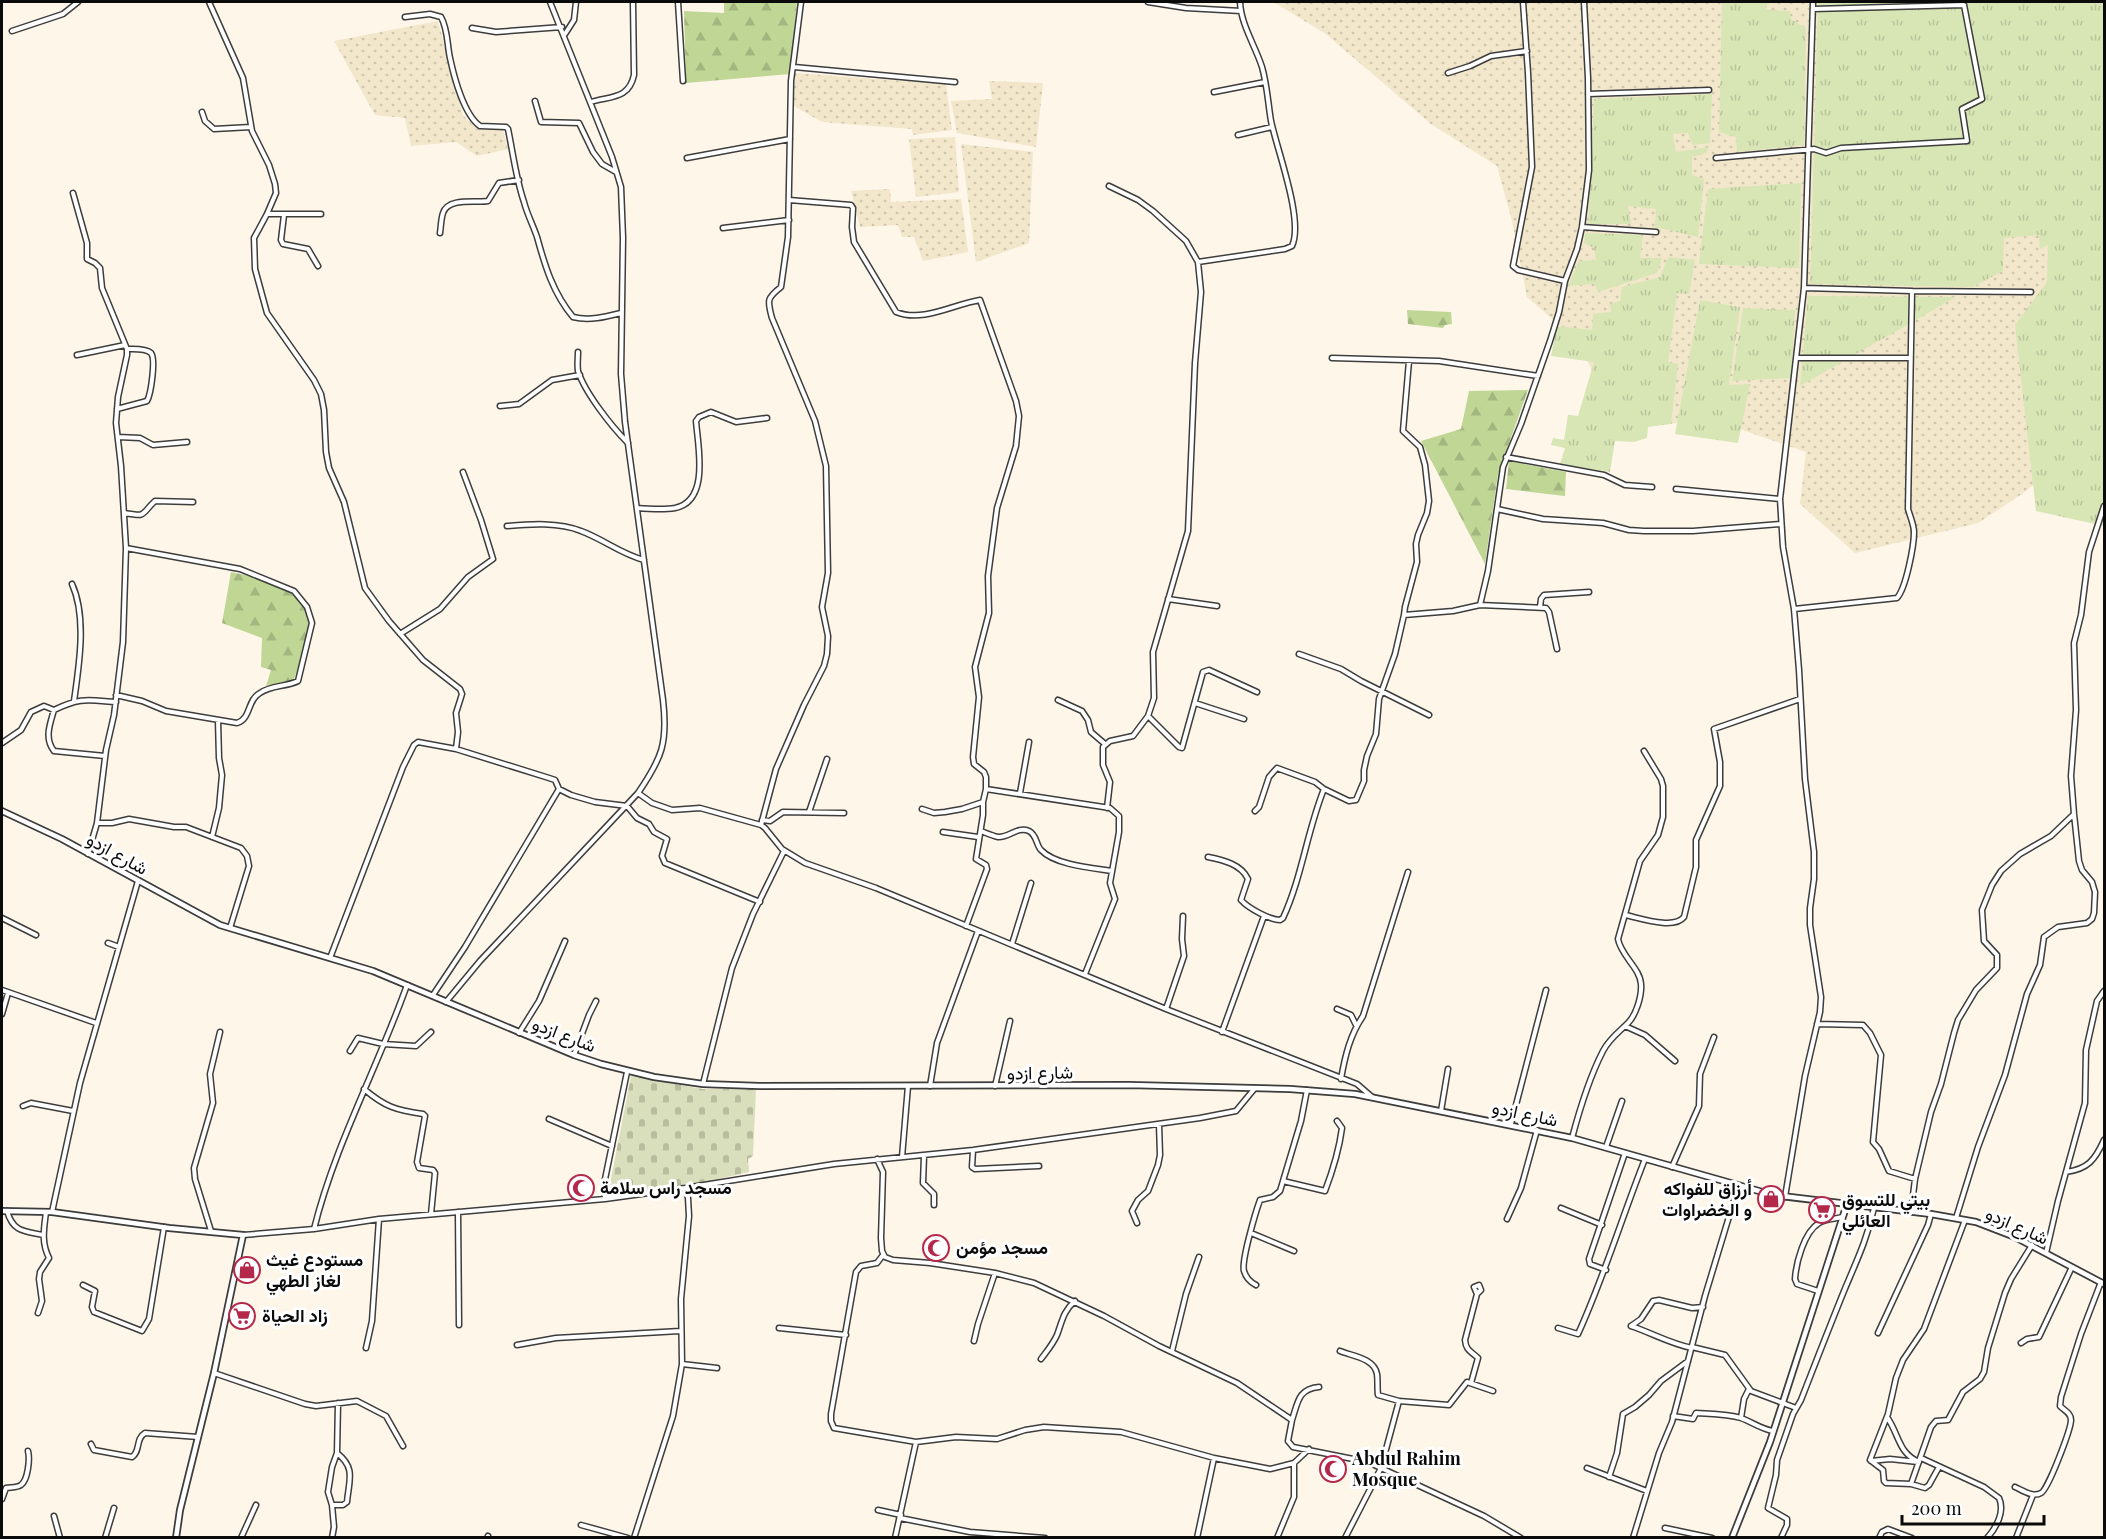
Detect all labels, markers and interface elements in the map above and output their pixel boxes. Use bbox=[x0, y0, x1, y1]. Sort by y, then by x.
street label: شارع ازدو bbox=[82, 827, 152, 881]
street label: شارع ازدو bbox=[529, 1011, 600, 1058]
street label: شارع ازدو bbox=[1007, 1059, 1073, 1086]
street label: شارع ازدو bbox=[1490, 1094, 1560, 1133]
mosque icon: مسجد راس سلامة bbox=[566, 1173, 596, 1203]
place label: مسجد راس سلامة bbox=[600, 1175, 732, 1199]
place label: أرزاق للفواكه و الخضراوات bbox=[1662, 1176, 1752, 1221]
shop icon: أرزاق للفواكه و الخضراوات bbox=[1756, 1184, 1786, 1214]
place label: بيتي للتسوق العائلي bbox=[1842, 1187, 1930, 1236]
supermarket icon: بيتي للتسوق العائلي bbox=[1807, 1195, 1837, 1225]
street label: شارع ازدو bbox=[1982, 1201, 2053, 1250]
mosque icon: مسجد مؤمن bbox=[921, 1233, 951, 1263]
place label: مسجد مؤمن bbox=[956, 1235, 1048, 1259]
place label: مستودع غيث لغاز الطهي bbox=[266, 1247, 363, 1296]
shop icon: مستودع غيث لغاز الطهي bbox=[232, 1255, 262, 1285]
supermarket icon: زاد الحياة bbox=[227, 1301, 257, 1331]
place label: زاد الحياة bbox=[262, 1303, 328, 1327]
place label: Abdul Rahim Mosque bbox=[1351, 1446, 1461, 1491]
mosque icon: Abdul Rahim Mosque bbox=[1318, 1454, 1348, 1484]
scale bar bbox=[1902, 1488, 2044, 1526]
text: 200 m bbox=[1911, 1496, 1962, 1520]

